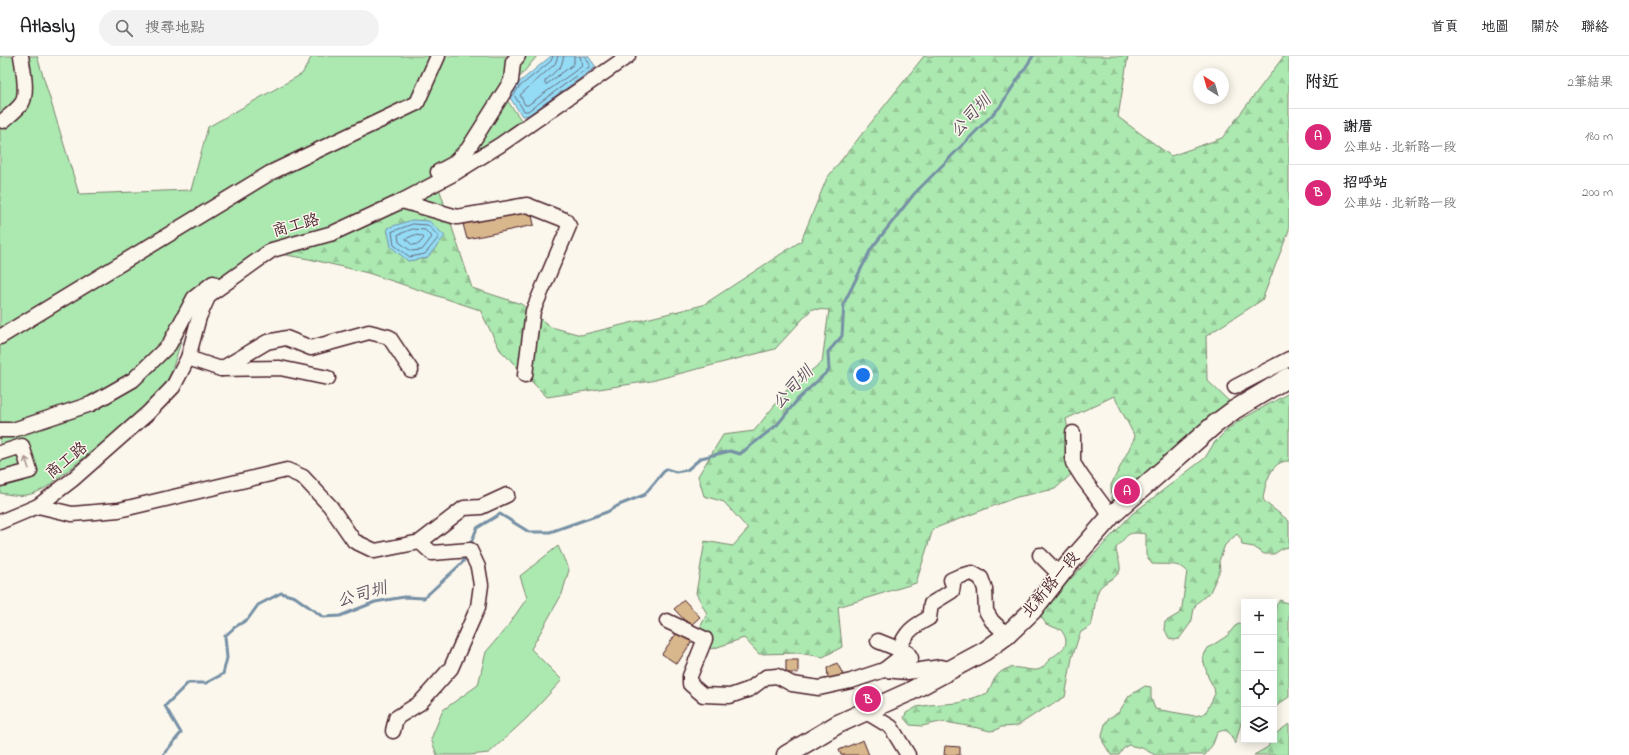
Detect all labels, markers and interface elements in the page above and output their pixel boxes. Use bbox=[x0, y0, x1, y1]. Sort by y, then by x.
search box bbox=[99, 10, 379, 46]
text: Atlasly bbox=[20, 14, 75, 41]
icon: search bbox=[113, 17, 135, 39]
text: 搜尋地點 bbox=[145, 17, 205, 39]
text: 首頁 bbox=[1431, 17, 1459, 38]
text: 地圖 bbox=[1481, 17, 1509, 38]
text: 關於 bbox=[1531, 17, 1559, 38]
text: 聯絡 bbox=[1581, 17, 1609, 38]
north arrow bbox=[1193, 68, 1229, 104]
text: 附近 bbox=[1305, 70, 1339, 95]
text: 2筆結果 bbox=[1568, 73, 1613, 92]
water label: 公司圳 bbox=[944, 87, 999, 143]
text: 謝厝 bbox=[1343, 116, 1373, 138]
text: A bbox=[1314, 127, 1322, 146]
text: 180 m bbox=[1585, 127, 1613, 146]
text: 公車站 · 北新路一段 bbox=[1343, 138, 1456, 157]
text: 招呼站 bbox=[1343, 172, 1388, 194]
text: B bbox=[1314, 183, 1322, 202]
text: 200 m bbox=[1582, 183, 1613, 202]
text: 公車站 · 北新路一段 bbox=[1343, 194, 1456, 213]
street label: 商工路 bbox=[270, 208, 322, 244]
water label: 公司圳 bbox=[766, 359, 821, 415]
your location bbox=[853, 365, 873, 385]
street label: 商工路 bbox=[41, 437, 93, 485]
one-way arrow bbox=[23, 457, 30, 470]
pin: A bbox=[1114, 476, 1140, 506]
street label: 北新路一段 bbox=[1016, 547, 1086, 623]
water label: 公司圳 bbox=[334, 575, 392, 614]
map controls bbox=[1241, 599, 1277, 743]
button: + bbox=[1241, 599, 1277, 635]
button: − bbox=[1241, 635, 1277, 671]
button: locate bbox=[1241, 671, 1277, 707]
pin: B bbox=[855, 684, 881, 714]
button: layers bbox=[1241, 707, 1277, 743]

